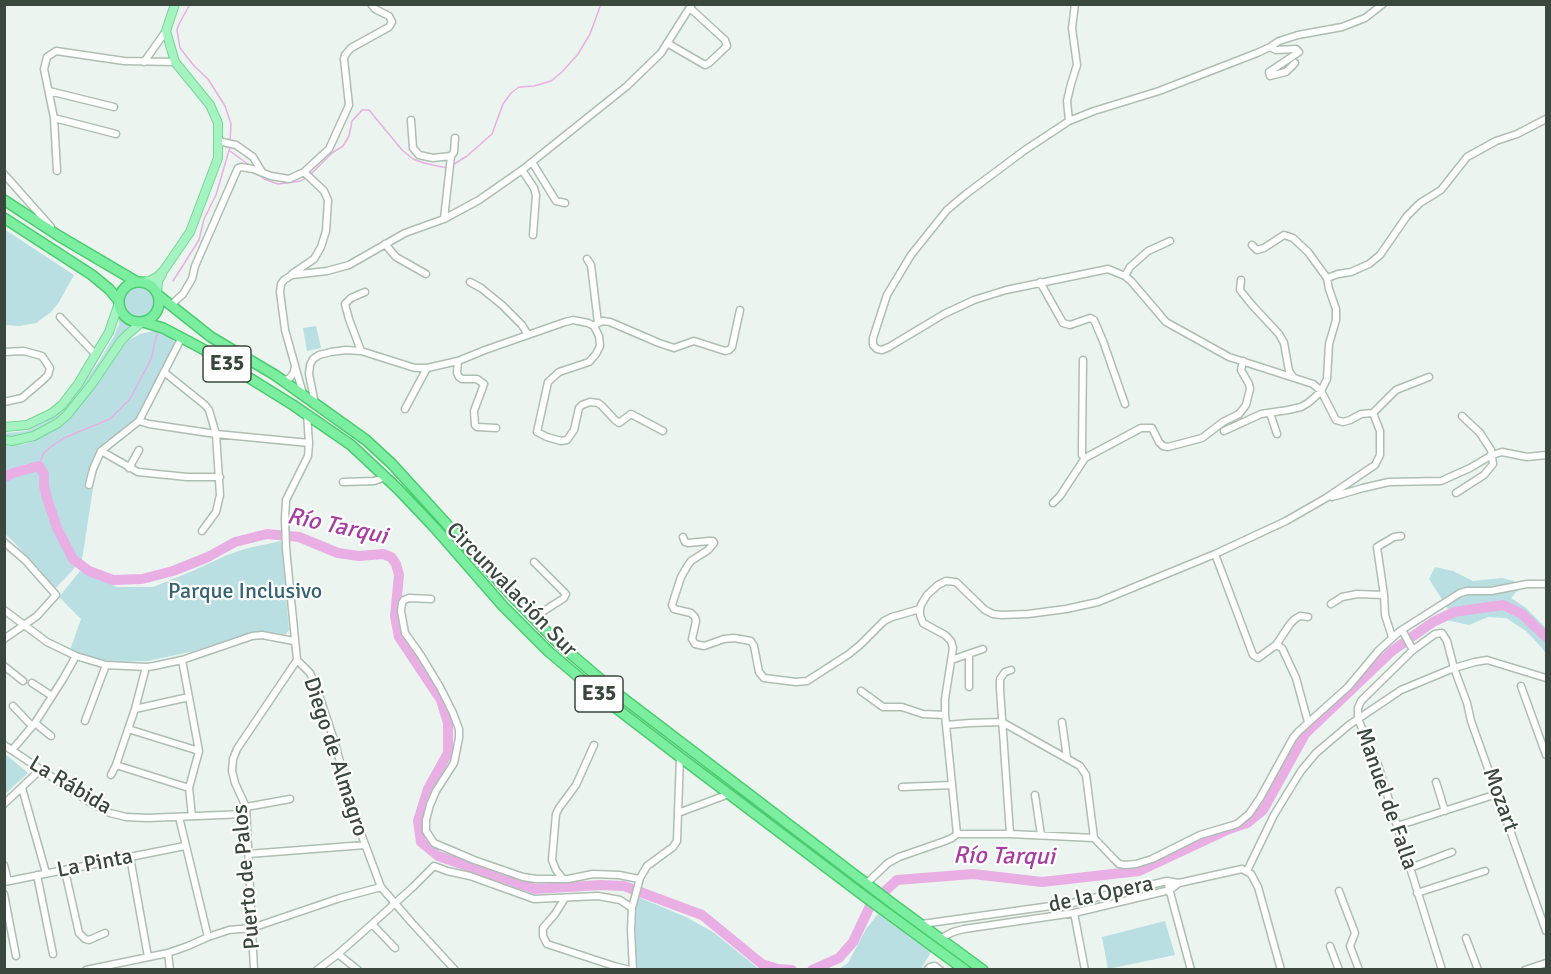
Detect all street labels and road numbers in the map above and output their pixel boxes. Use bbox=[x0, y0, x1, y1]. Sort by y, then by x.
road number: E35 bbox=[203, 346, 251, 382]
street label: Circunvalación Sur bbox=[440, 517, 582, 663]
street label: Diego de Almagro bbox=[297, 674, 373, 840]
road number: E35 bbox=[575, 676, 623, 712]
street label: Manuel de Falla bbox=[1349, 725, 1423, 873]
street label: La Rábida bbox=[24, 751, 116, 821]
street label: Mozart bbox=[1476, 764, 1524, 836]
street label: Puerto de Palos bbox=[228, 803, 266, 951]
street label: La Pinta bbox=[55, 844, 135, 884]
street label: de la Opera bbox=[1046, 871, 1156, 919]

